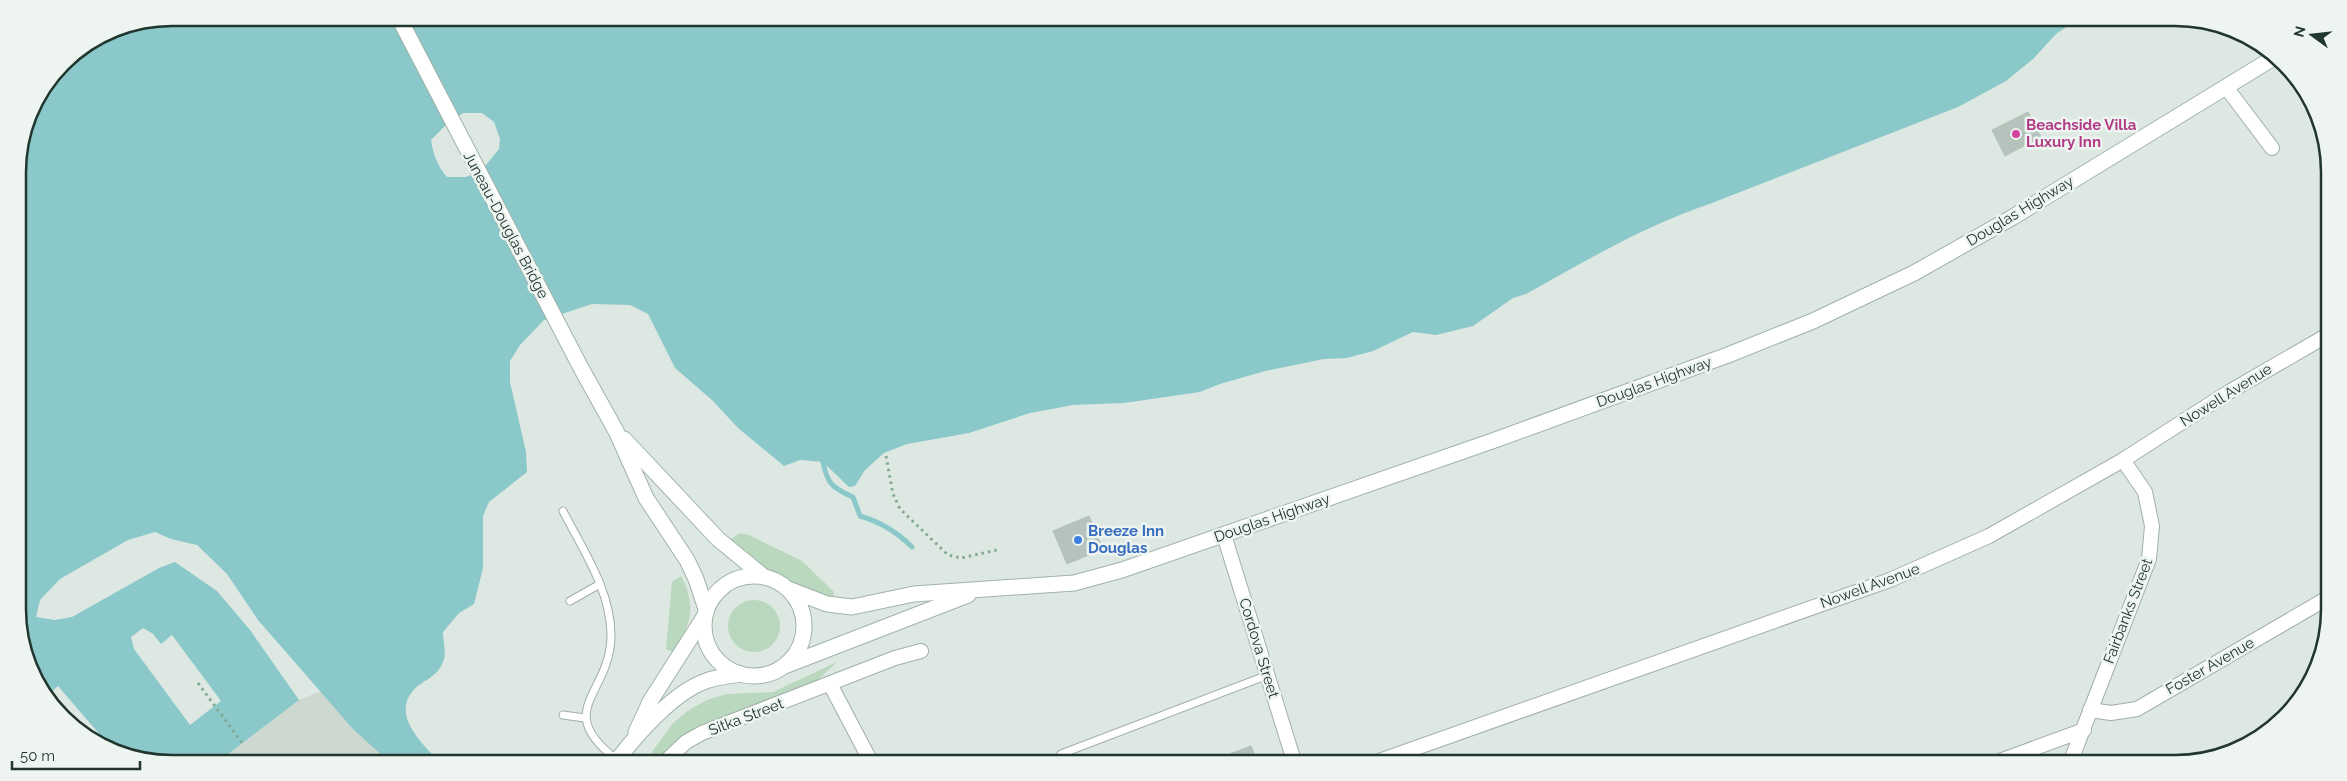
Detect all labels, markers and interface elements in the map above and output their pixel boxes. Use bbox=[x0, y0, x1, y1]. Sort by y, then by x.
north arrow bbox=[2287, 10, 2337, 60]
text: N bbox=[2290, 24, 2309, 39]
place label: Beachside Villa Luxury Inn bbox=[2026, 116, 2137, 151]
marker: Beachside Villa Luxury Inn bbox=[2010, 128, 2022, 140]
street label: Juneau-Douglas Bridge bbox=[460, 148, 553, 302]
street label: Douglas Highway bbox=[1963, 172, 2077, 250]
street label: Douglas Highway bbox=[1594, 353, 1714, 411]
street label: Nowell Avenue bbox=[2177, 360, 2275, 430]
street label: Douglas Highway bbox=[1212, 490, 1332, 546]
place label: Breeze Inn Douglas bbox=[1088, 522, 1164, 557]
marker: Breeze Inn Douglas bbox=[1072, 534, 1084, 546]
street label: Fairbanks Street bbox=[2100, 556, 2156, 666]
street label: Nowell Avenue bbox=[1818, 560, 1922, 612]
street label: Cordova Street bbox=[1235, 596, 1283, 700]
street label: Foster Avenue bbox=[2163, 633, 2258, 699]
street label: Sitka Street bbox=[706, 694, 786, 740]
scale bar bbox=[12, 738, 140, 770]
text: 50 m bbox=[20, 747, 55, 765]

